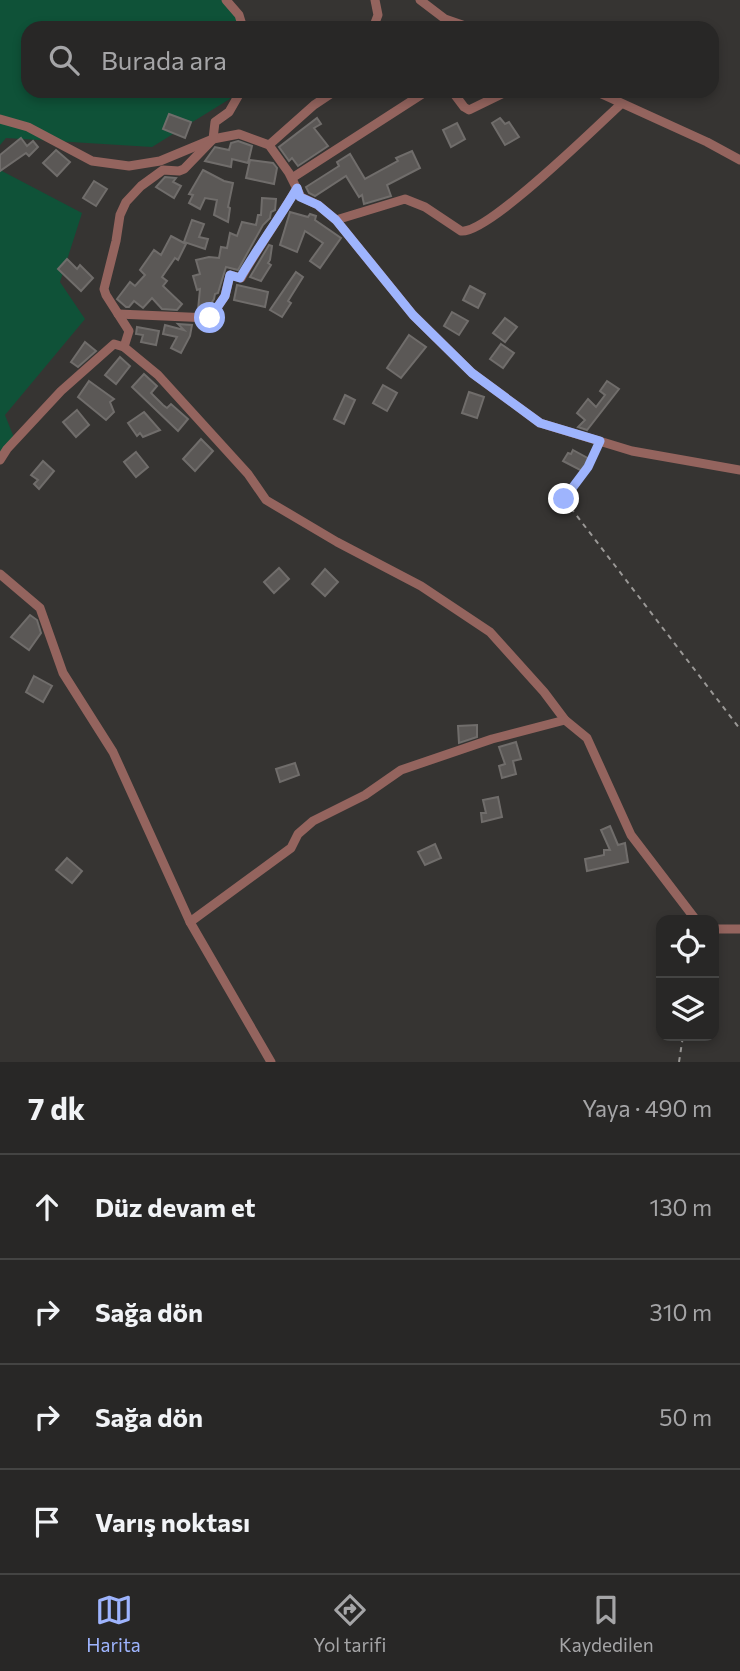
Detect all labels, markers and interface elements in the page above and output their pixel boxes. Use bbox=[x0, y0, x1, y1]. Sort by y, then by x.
search box bbox=[21, 21, 719, 98]
icon: search bbox=[45, 41, 83, 79]
text: Burada ara bbox=[101, 44, 227, 75]
route start bbox=[194, 302, 225, 333]
route end bbox=[548, 483, 579, 514]
map controls bbox=[656, 915, 719, 1041]
button: locate bbox=[656, 915, 719, 978]
button: layers bbox=[656, 978, 719, 1041]
text: 7 dk bbox=[28, 1089, 85, 1126]
text: Yaya · 490 m bbox=[582, 1094, 712, 1122]
icon: ahead bbox=[28, 1188, 66, 1226]
text: Düz devam et bbox=[95, 1191, 256, 1222]
text: 130 m bbox=[650, 1193, 712, 1221]
icon: right bbox=[28, 1293, 66, 1331]
text: Sağa dön bbox=[95, 1296, 203, 1327]
text: 310 m bbox=[650, 1298, 712, 1326]
icon: right bbox=[28, 1398, 66, 1436]
text: Sağa dön bbox=[95, 1401, 203, 1432]
text: 50 m bbox=[659, 1403, 712, 1431]
icon: arrive bbox=[28, 1503, 66, 1541]
text: Varış noktası bbox=[95, 1506, 250, 1537]
tab: Harita bbox=[86, 1591, 141, 1656]
tab: Yol tarifi bbox=[313, 1591, 386, 1656]
tab: Kaydedilen bbox=[559, 1591, 654, 1656]

